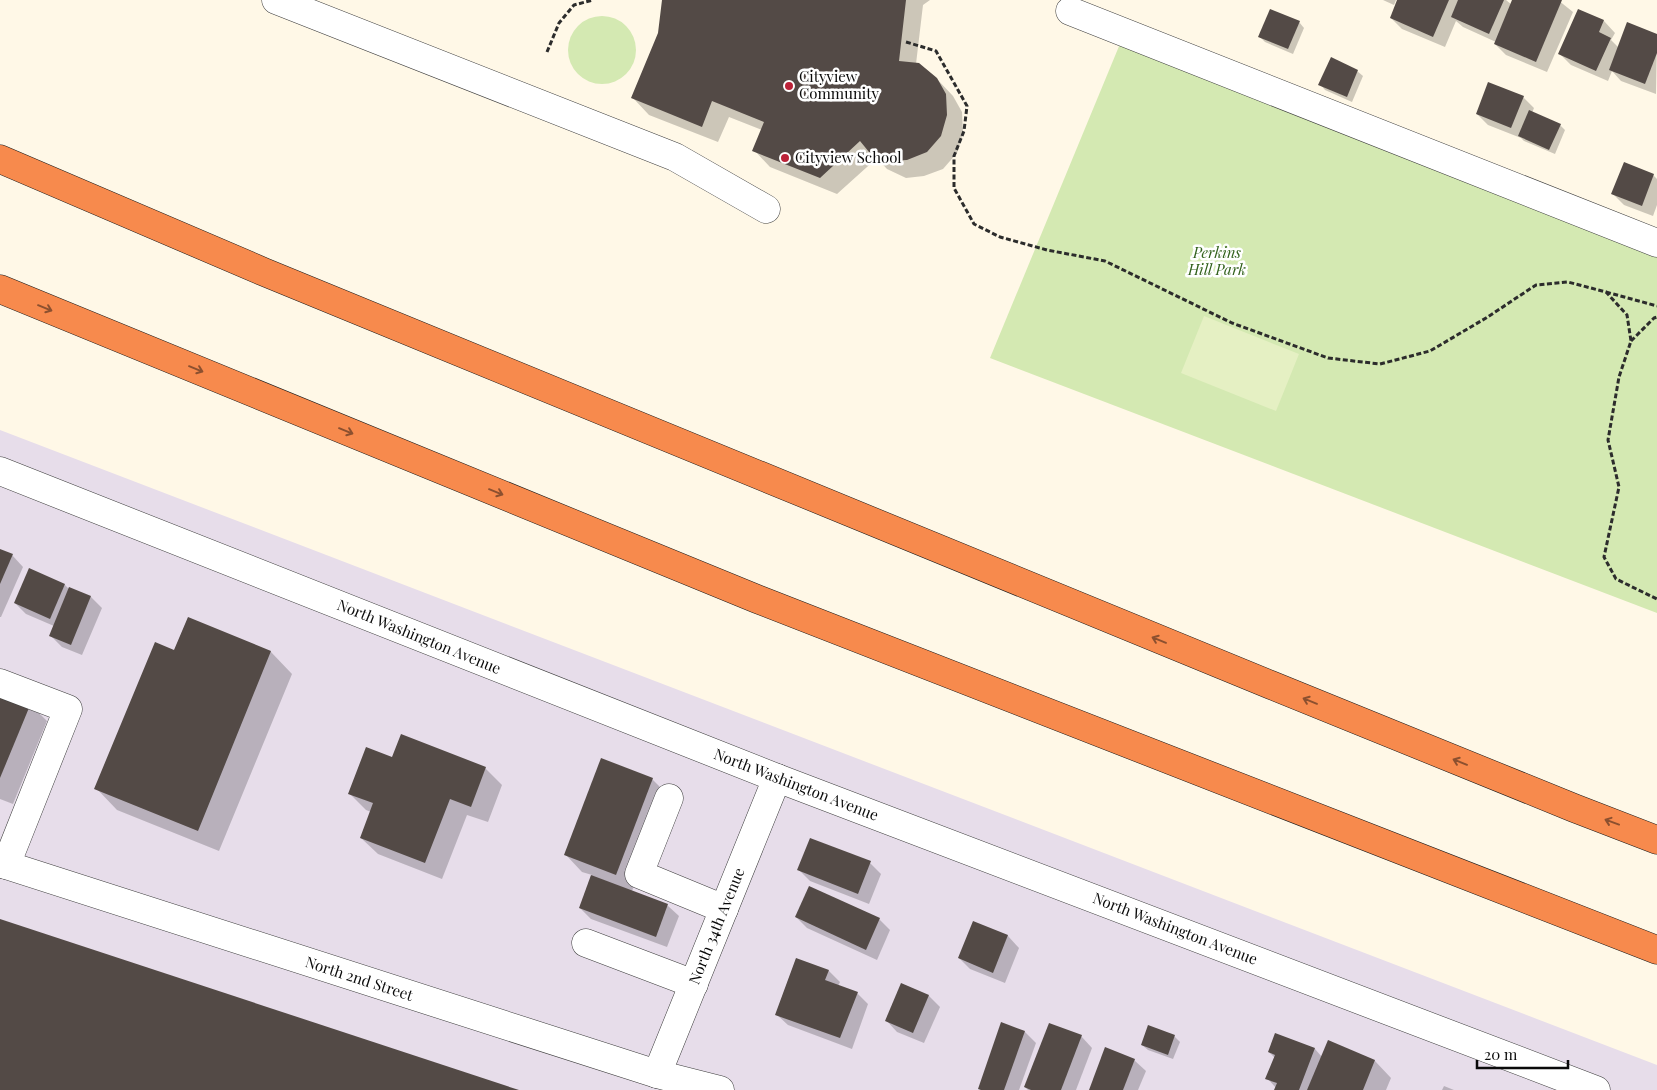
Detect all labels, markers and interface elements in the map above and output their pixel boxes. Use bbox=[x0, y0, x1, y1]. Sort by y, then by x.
place label: Cityview Community bbox=[799, 66, 880, 103]
marker: Cityview Community bbox=[783, 80, 795, 92]
place label: Cityview School bbox=[795, 147, 902, 167]
marker: Cityview School bbox=[779, 152, 791, 164]
park label: Perkins Hill Park bbox=[1187, 242, 1246, 279]
one-way arrow bbox=[37, 303, 52, 313]
one-way arrow bbox=[187, 365, 203, 374]
one-way arrow bbox=[338, 426, 353, 436]
one-way arrow bbox=[488, 488, 503, 498]
street label: North Washington Avenue bbox=[335, 594, 504, 678]
one-way arrow bbox=[1152, 634, 1167, 643]
one-way arrow bbox=[1303, 696, 1318, 706]
street label: North Washington Avenue bbox=[711, 743, 882, 825]
one-way arrow bbox=[1453, 757, 1469, 766]
one-way arrow bbox=[1604, 817, 1620, 826]
street label: North 34th Avenue bbox=[684, 864, 749, 987]
street label: North Washington Avenue bbox=[1090, 887, 1261, 969]
street label: North 2nd Street bbox=[303, 951, 416, 1005]
scale bar bbox=[1477, 1038, 1568, 1070]
text: 20 m bbox=[1484, 1044, 1518, 1064]

